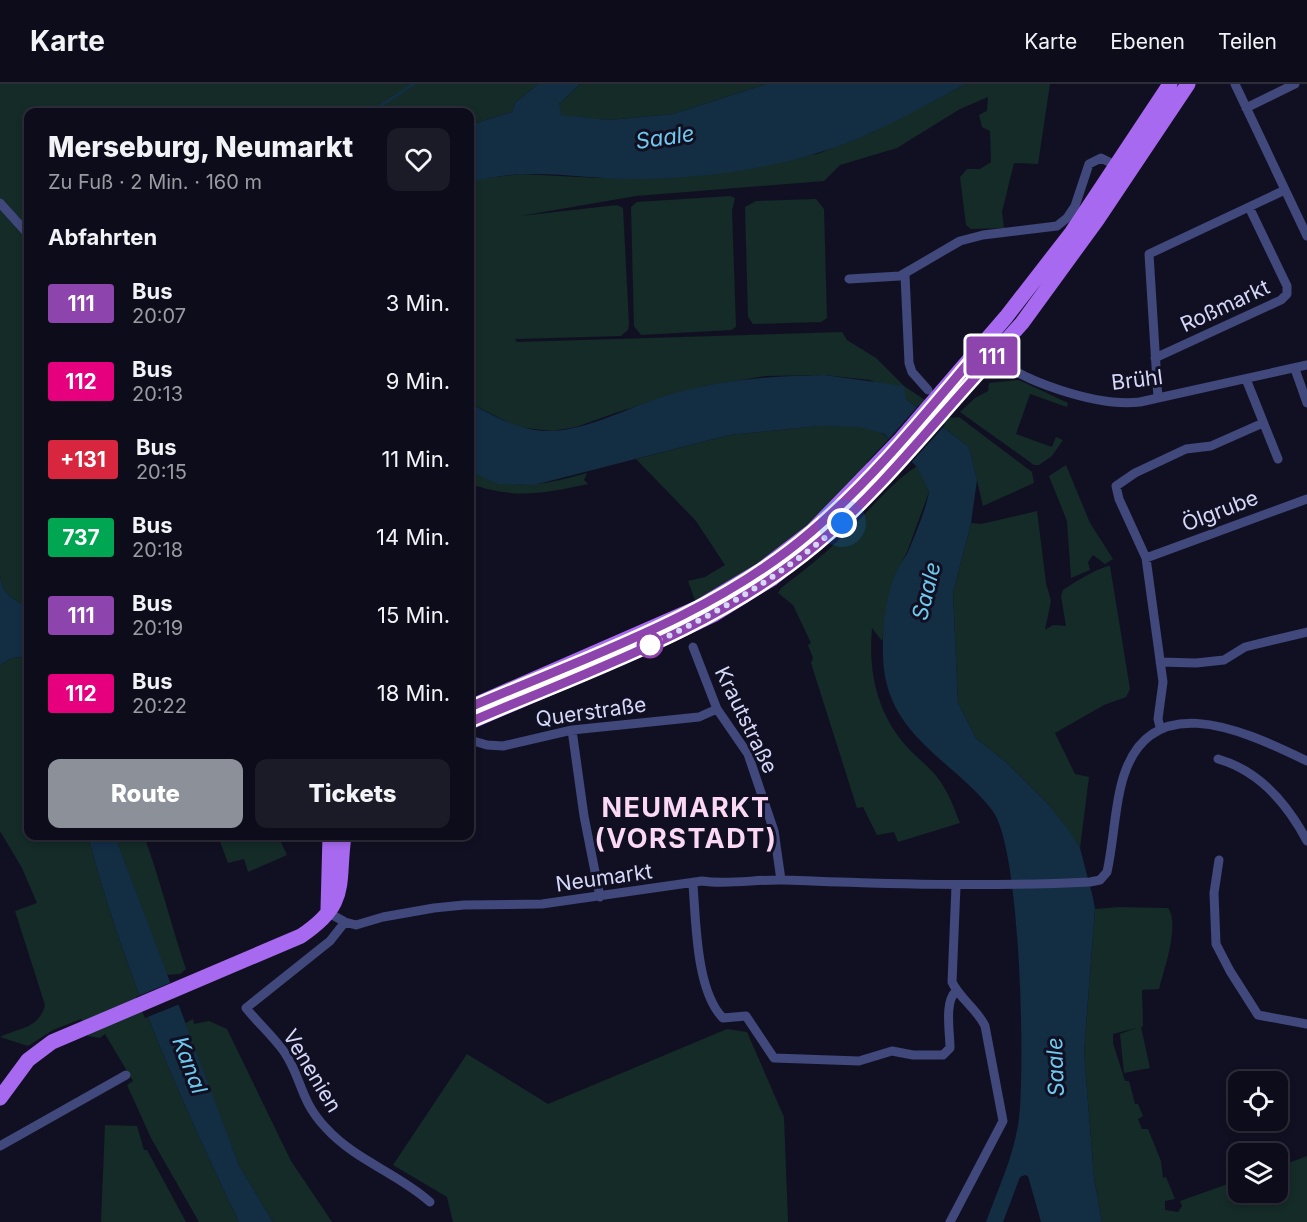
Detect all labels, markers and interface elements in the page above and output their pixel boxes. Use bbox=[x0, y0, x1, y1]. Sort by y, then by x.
text: Karte bbox=[30, 24, 105, 58]
text: Karte bbox=[1024, 29, 1077, 54]
text: Ebenen bbox=[1110, 29, 1185, 54]
text: Teilen bbox=[1218, 29, 1277, 54]
water label: Saale bbox=[634, 120, 696, 154]
button: heart bbox=[387, 128, 450, 191]
text: Merseburg, Neumarkt bbox=[48, 130, 353, 164]
text: Zu Fuß · 2 Min. · 160 m bbox=[48, 170, 262, 194]
text: Abfahrten bbox=[48, 224, 157, 250]
street label: Roßmarkt bbox=[1176, 274, 1273, 337]
text: Bus bbox=[132, 278, 173, 304]
text: 3 Min. bbox=[386, 290, 450, 316]
text: 111 bbox=[67, 291, 95, 316]
text: 20:07 bbox=[132, 304, 186, 328]
line badge: 111 bbox=[958, 336, 1026, 376]
text: 111 bbox=[978, 344, 1006, 369]
text: Bus bbox=[132, 356, 173, 382]
street label: Brühl bbox=[1110, 364, 1164, 395]
text: 9 Min. bbox=[386, 368, 450, 394]
text: 112 bbox=[65, 369, 97, 394]
text: 20:13 bbox=[132, 382, 183, 406]
text: Bus bbox=[136, 434, 177, 460]
text: 11 Min. bbox=[381, 446, 450, 472]
text: +131 bbox=[60, 447, 106, 472]
text: 20:15 bbox=[136, 460, 187, 484]
street label: Ölgrube bbox=[1178, 485, 1261, 536]
your location bbox=[827, 508, 857, 538]
text: Bus bbox=[132, 512, 173, 538]
text: 14 Min. bbox=[376, 524, 450, 550]
text: 737 bbox=[62, 525, 100, 550]
text: 20:18 bbox=[132, 538, 183, 562]
water label: Saale bbox=[906, 559, 946, 623]
text: Bus bbox=[132, 590, 173, 616]
text: 15 Min. bbox=[377, 602, 450, 628]
text: 111 bbox=[67, 603, 95, 628]
text: 20:19 bbox=[132, 616, 183, 640]
unlabelled marker bbox=[637, 632, 663, 658]
street label: Krautstraße bbox=[710, 662, 783, 777]
text: Bus bbox=[132, 668, 173, 694]
text: 18 Min. bbox=[377, 680, 450, 706]
text: 112 bbox=[65, 681, 97, 706]
street label: Querstraße bbox=[534, 691, 648, 732]
text: 20:22 bbox=[132, 694, 187, 718]
button: Route bbox=[48, 759, 243, 828]
button: Tickets bbox=[255, 759, 450, 828]
district label: NEUMARKT (VORSTADT) bbox=[594, 791, 778, 855]
street label: Neumarkt bbox=[554, 858, 654, 897]
street label: Venenien bbox=[278, 1025, 347, 1117]
water label: Kanal bbox=[167, 1033, 213, 1098]
water label: Saale bbox=[1041, 1037, 1069, 1097]
map controls bbox=[1228, 1071, 1288, 1203]
button: locate bbox=[1228, 1071, 1288, 1131]
button: layers bbox=[1228, 1143, 1288, 1203]

